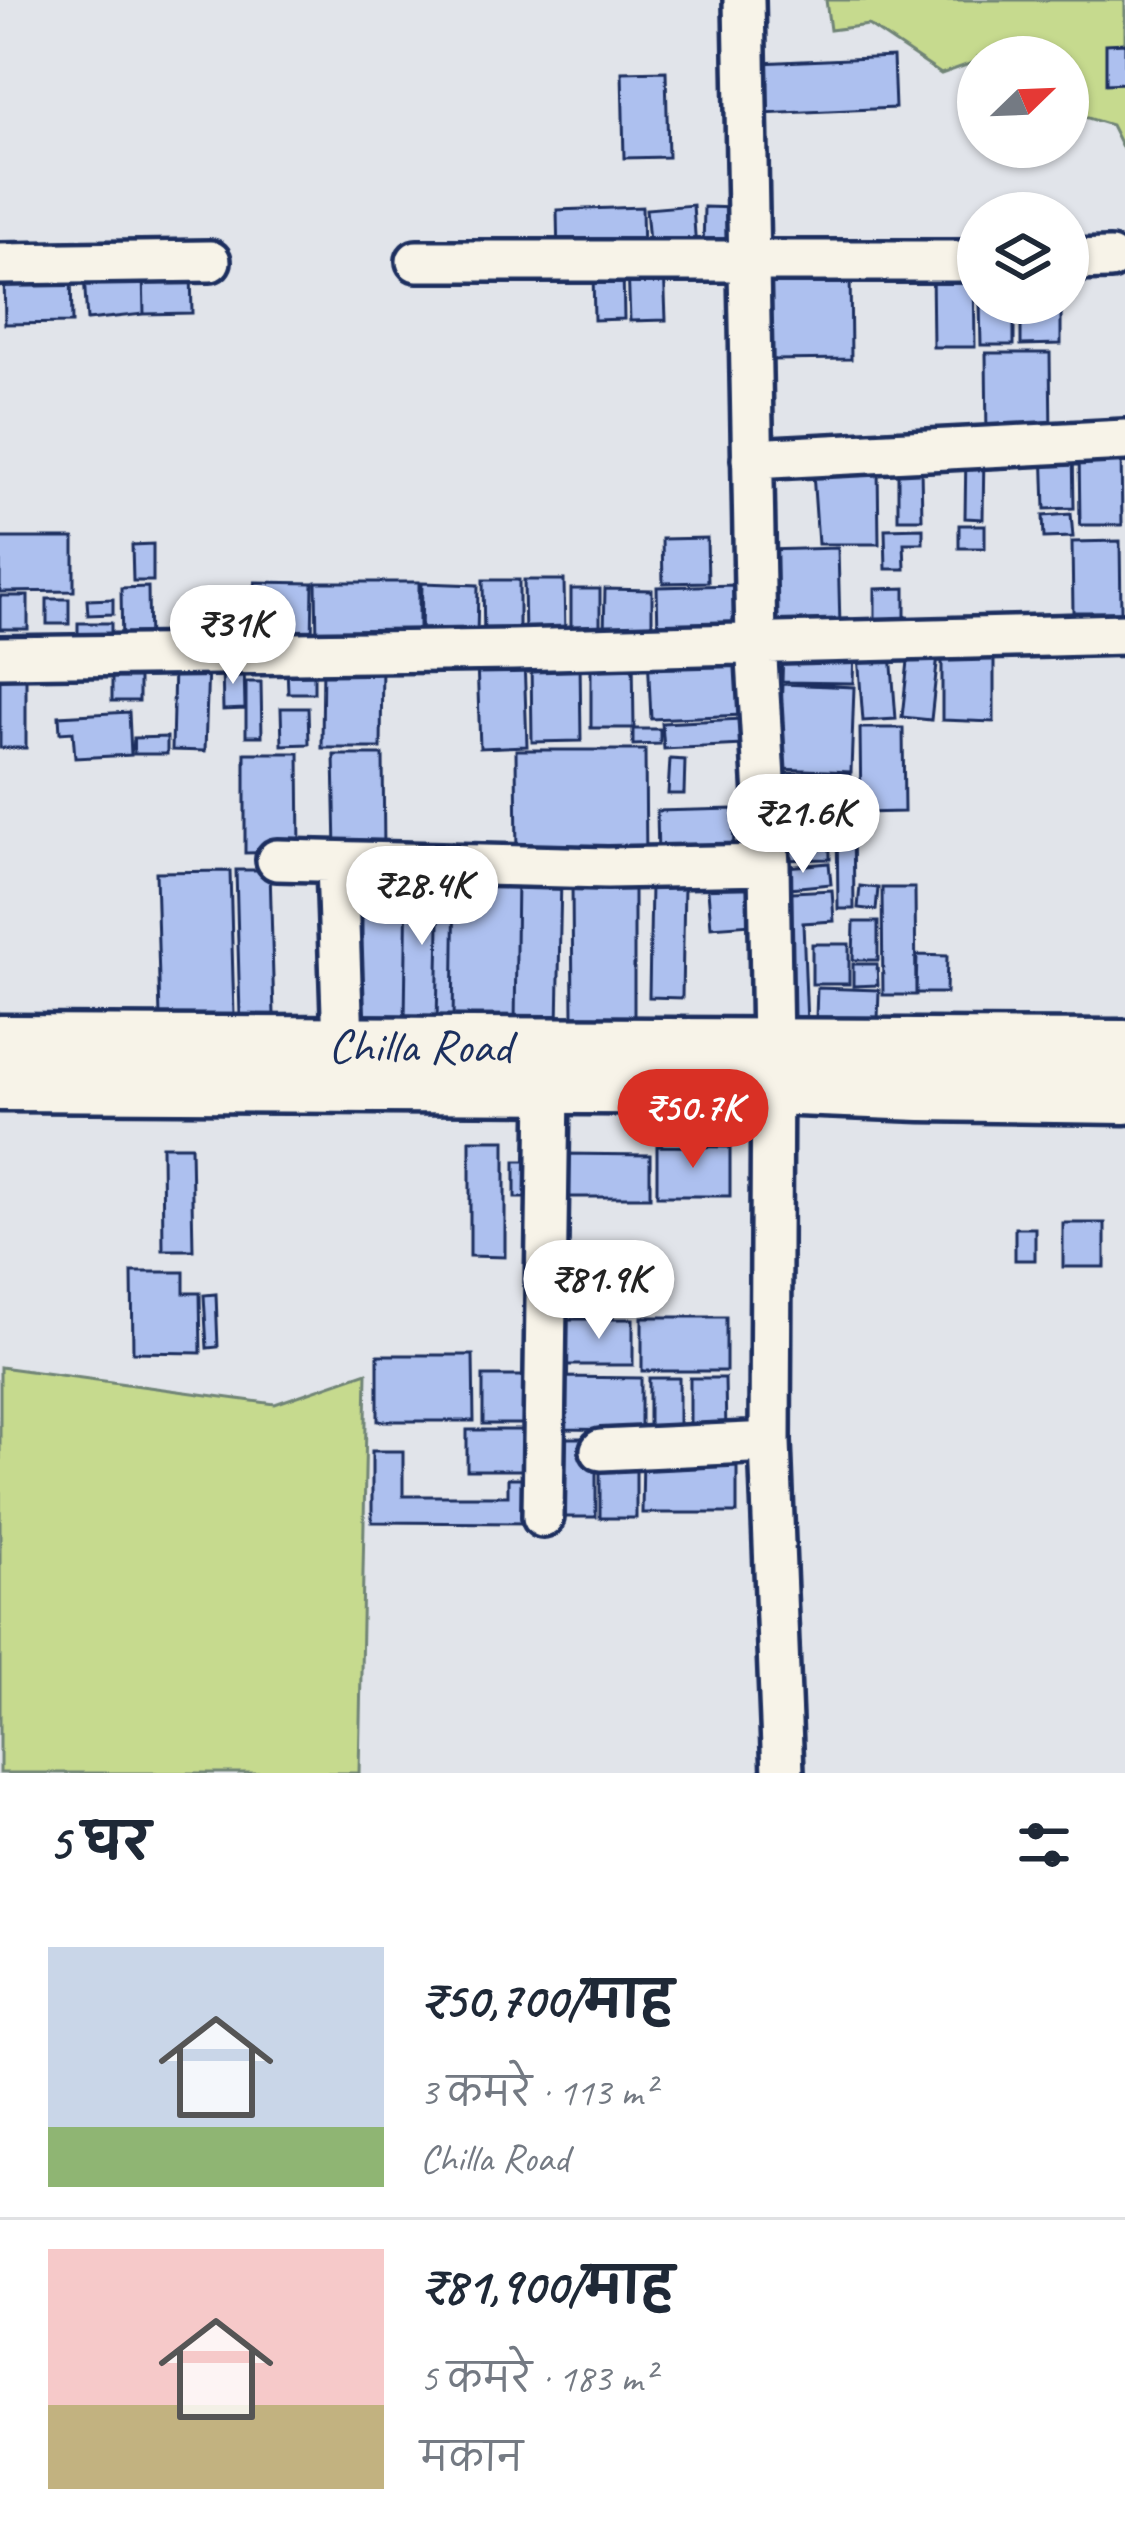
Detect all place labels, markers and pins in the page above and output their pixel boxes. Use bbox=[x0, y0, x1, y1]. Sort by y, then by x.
pin: ₹31K bbox=[162, 585, 304, 687]
pin: ₹21.6K bbox=[705, 774, 901, 876]
pin: ₹28.4K bbox=[324, 846, 520, 948]
pin: ₹50.7K bbox=[595, 1069, 791, 1171]
pin: ₹81.9K bbox=[501, 1240, 697, 1342]

